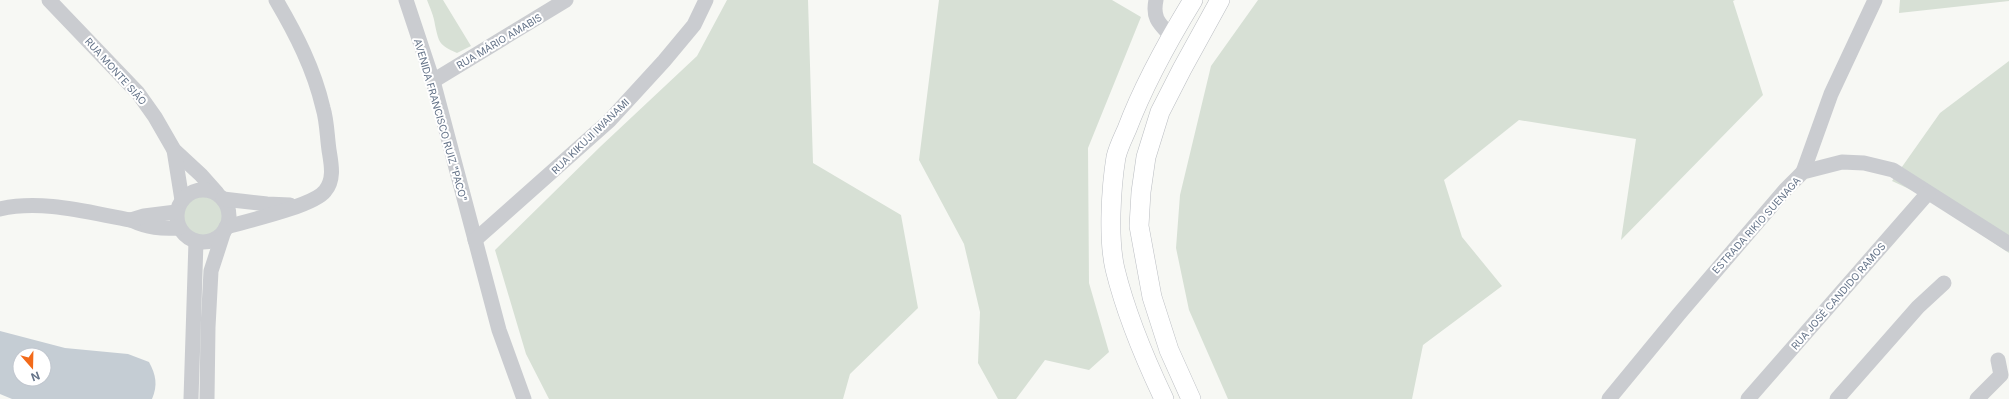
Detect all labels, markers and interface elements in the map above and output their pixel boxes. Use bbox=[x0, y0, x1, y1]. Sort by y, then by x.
street label: RUA MÁRIO AMABIS bbox=[454, 10, 544, 71]
street label: RUA MONTE SIÃO bbox=[83, 34, 150, 107]
street label: AVENIDA FRANCISCO RUIZ "PACO" bbox=[412, 37, 470, 203]
street label: RUA KIKUJI IWANAMI bbox=[549, 96, 631, 176]
street label: ESTRADA RIKIO SUENAGA bbox=[1709, 174, 1803, 276]
street label: RUA JOSÉ CANDIDO RAMOS bbox=[1788, 240, 1888, 352]
north arrow bbox=[12, 347, 52, 387]
text: N bbox=[29, 368, 42, 384]

